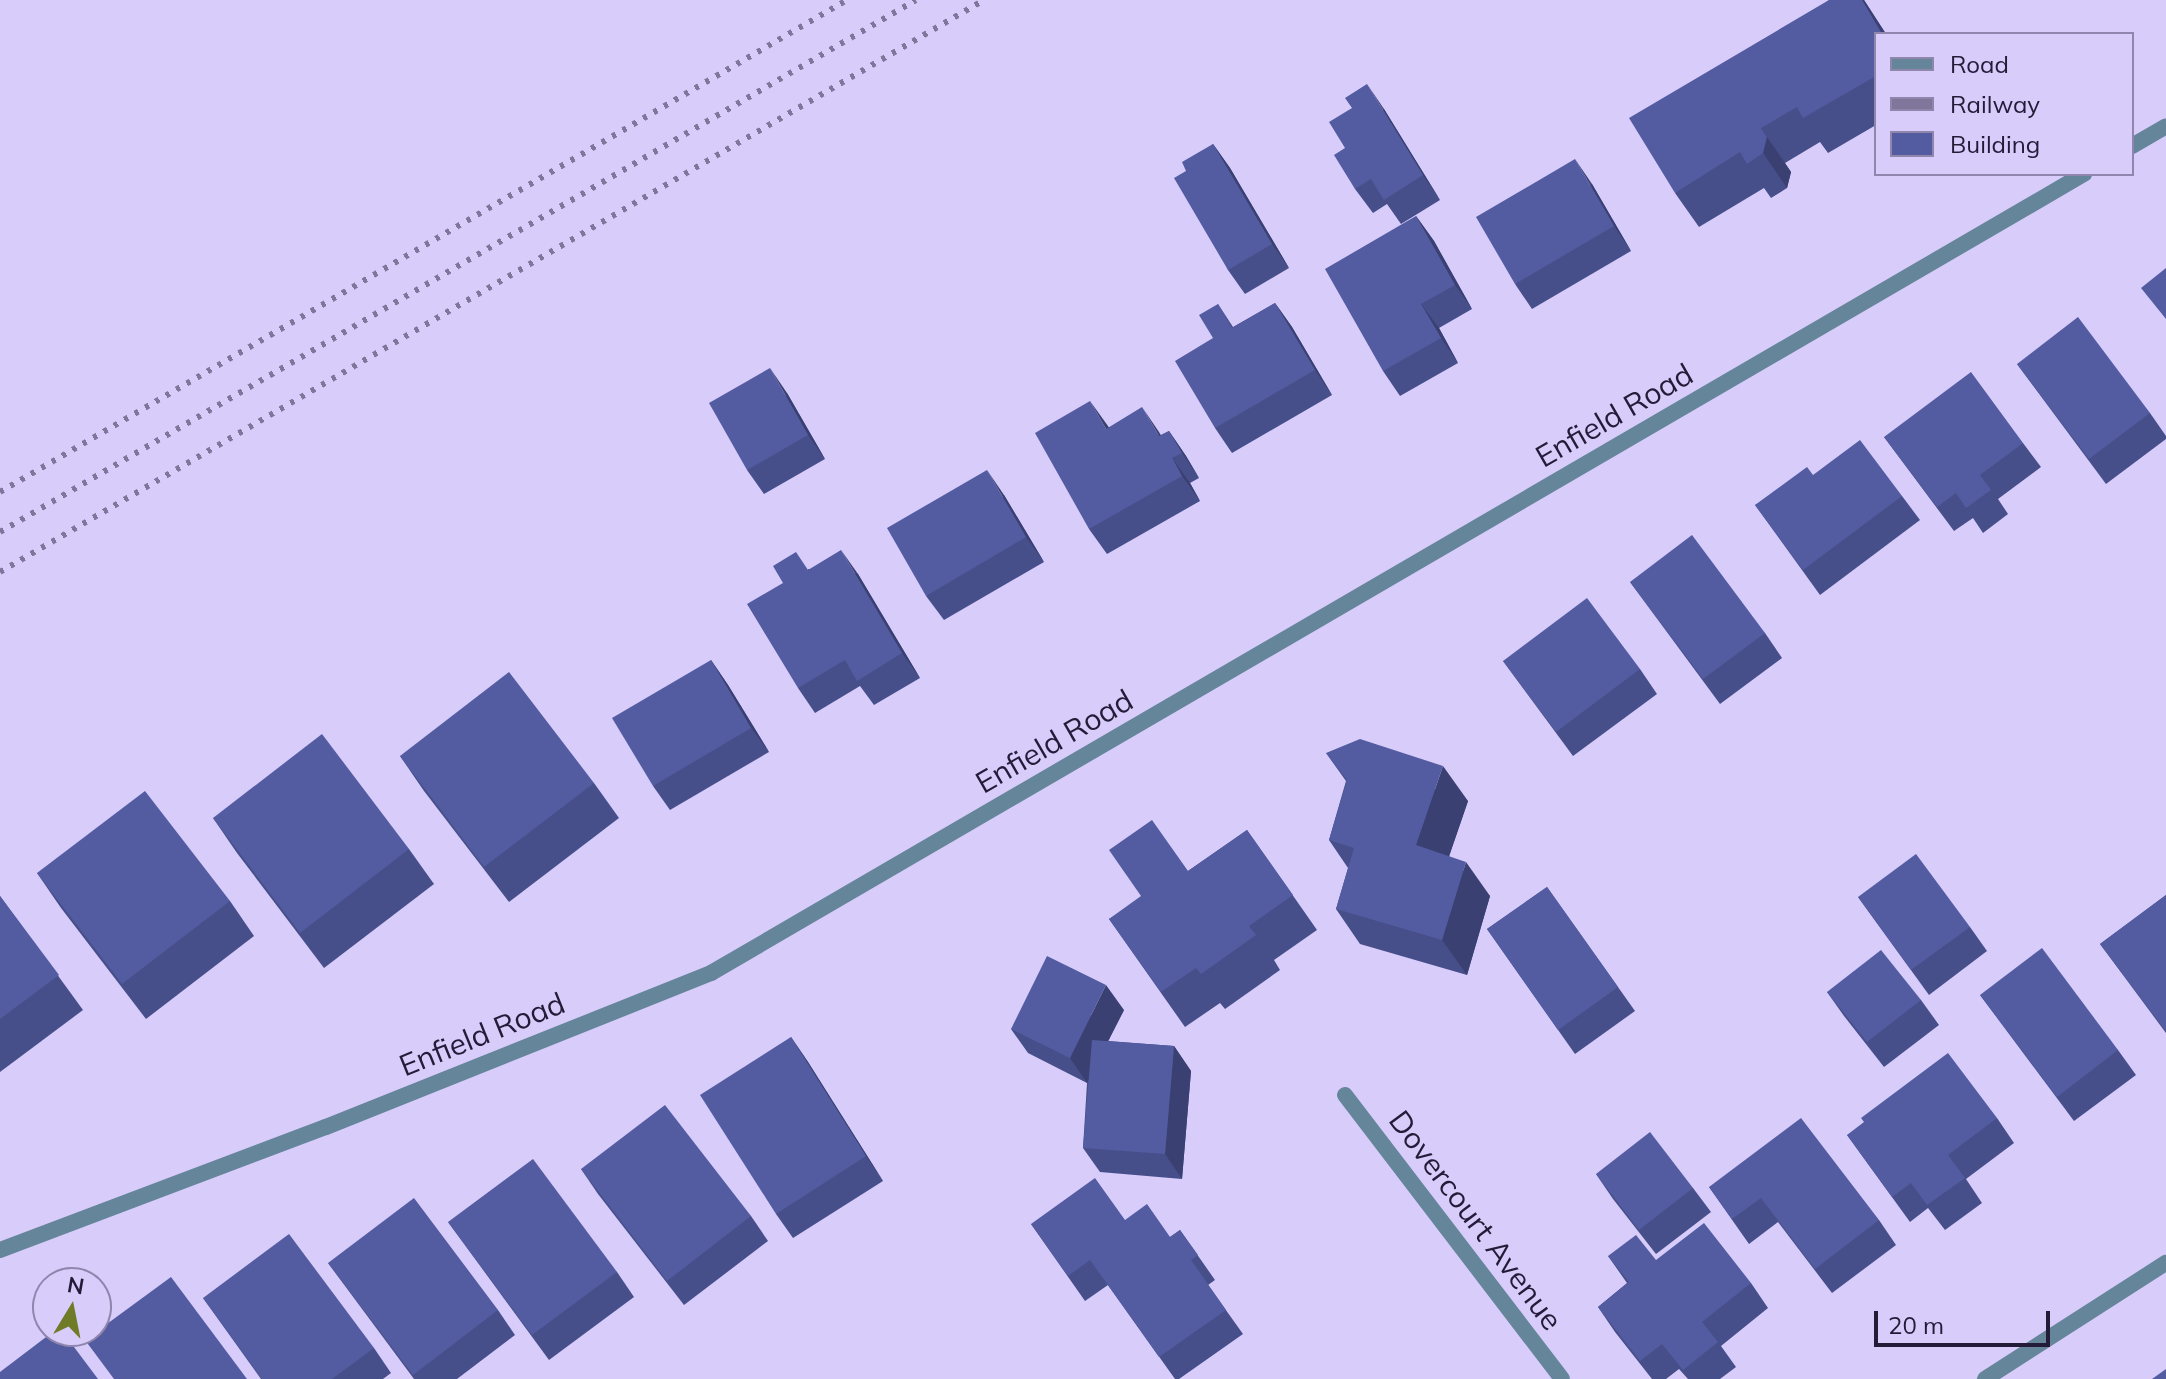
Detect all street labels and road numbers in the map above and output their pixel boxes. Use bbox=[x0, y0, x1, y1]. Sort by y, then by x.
street label: Enfield Road bbox=[1529, 356, 1699, 474]
street label: Enfield Road bbox=[969, 682, 1139, 800]
street label: Enfield Road bbox=[394, 984, 570, 1084]
street label: Dovercourt Avenue bbox=[1382, 1103, 1570, 1337]

